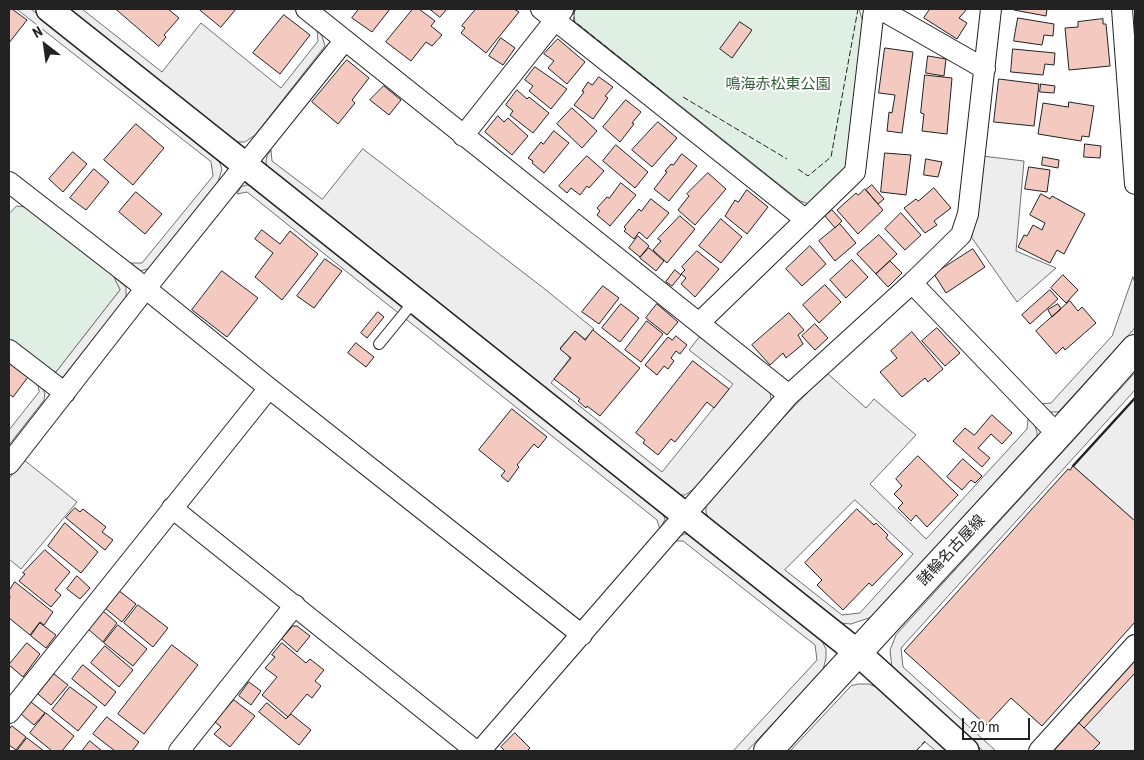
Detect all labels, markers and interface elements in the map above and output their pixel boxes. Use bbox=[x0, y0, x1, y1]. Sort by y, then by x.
north arrow bbox=[20, 20, 70, 70]
text: N bbox=[30, 23, 45, 41]
park label: 鳴海赤松東公園 bbox=[726, 76, 830, 94]
street label: 諸輪名古屋線 bbox=[915, 512, 989, 590]
scale bar bbox=[964, 708, 1032, 740]
text: 20 m bbox=[970, 718, 1000, 736]

